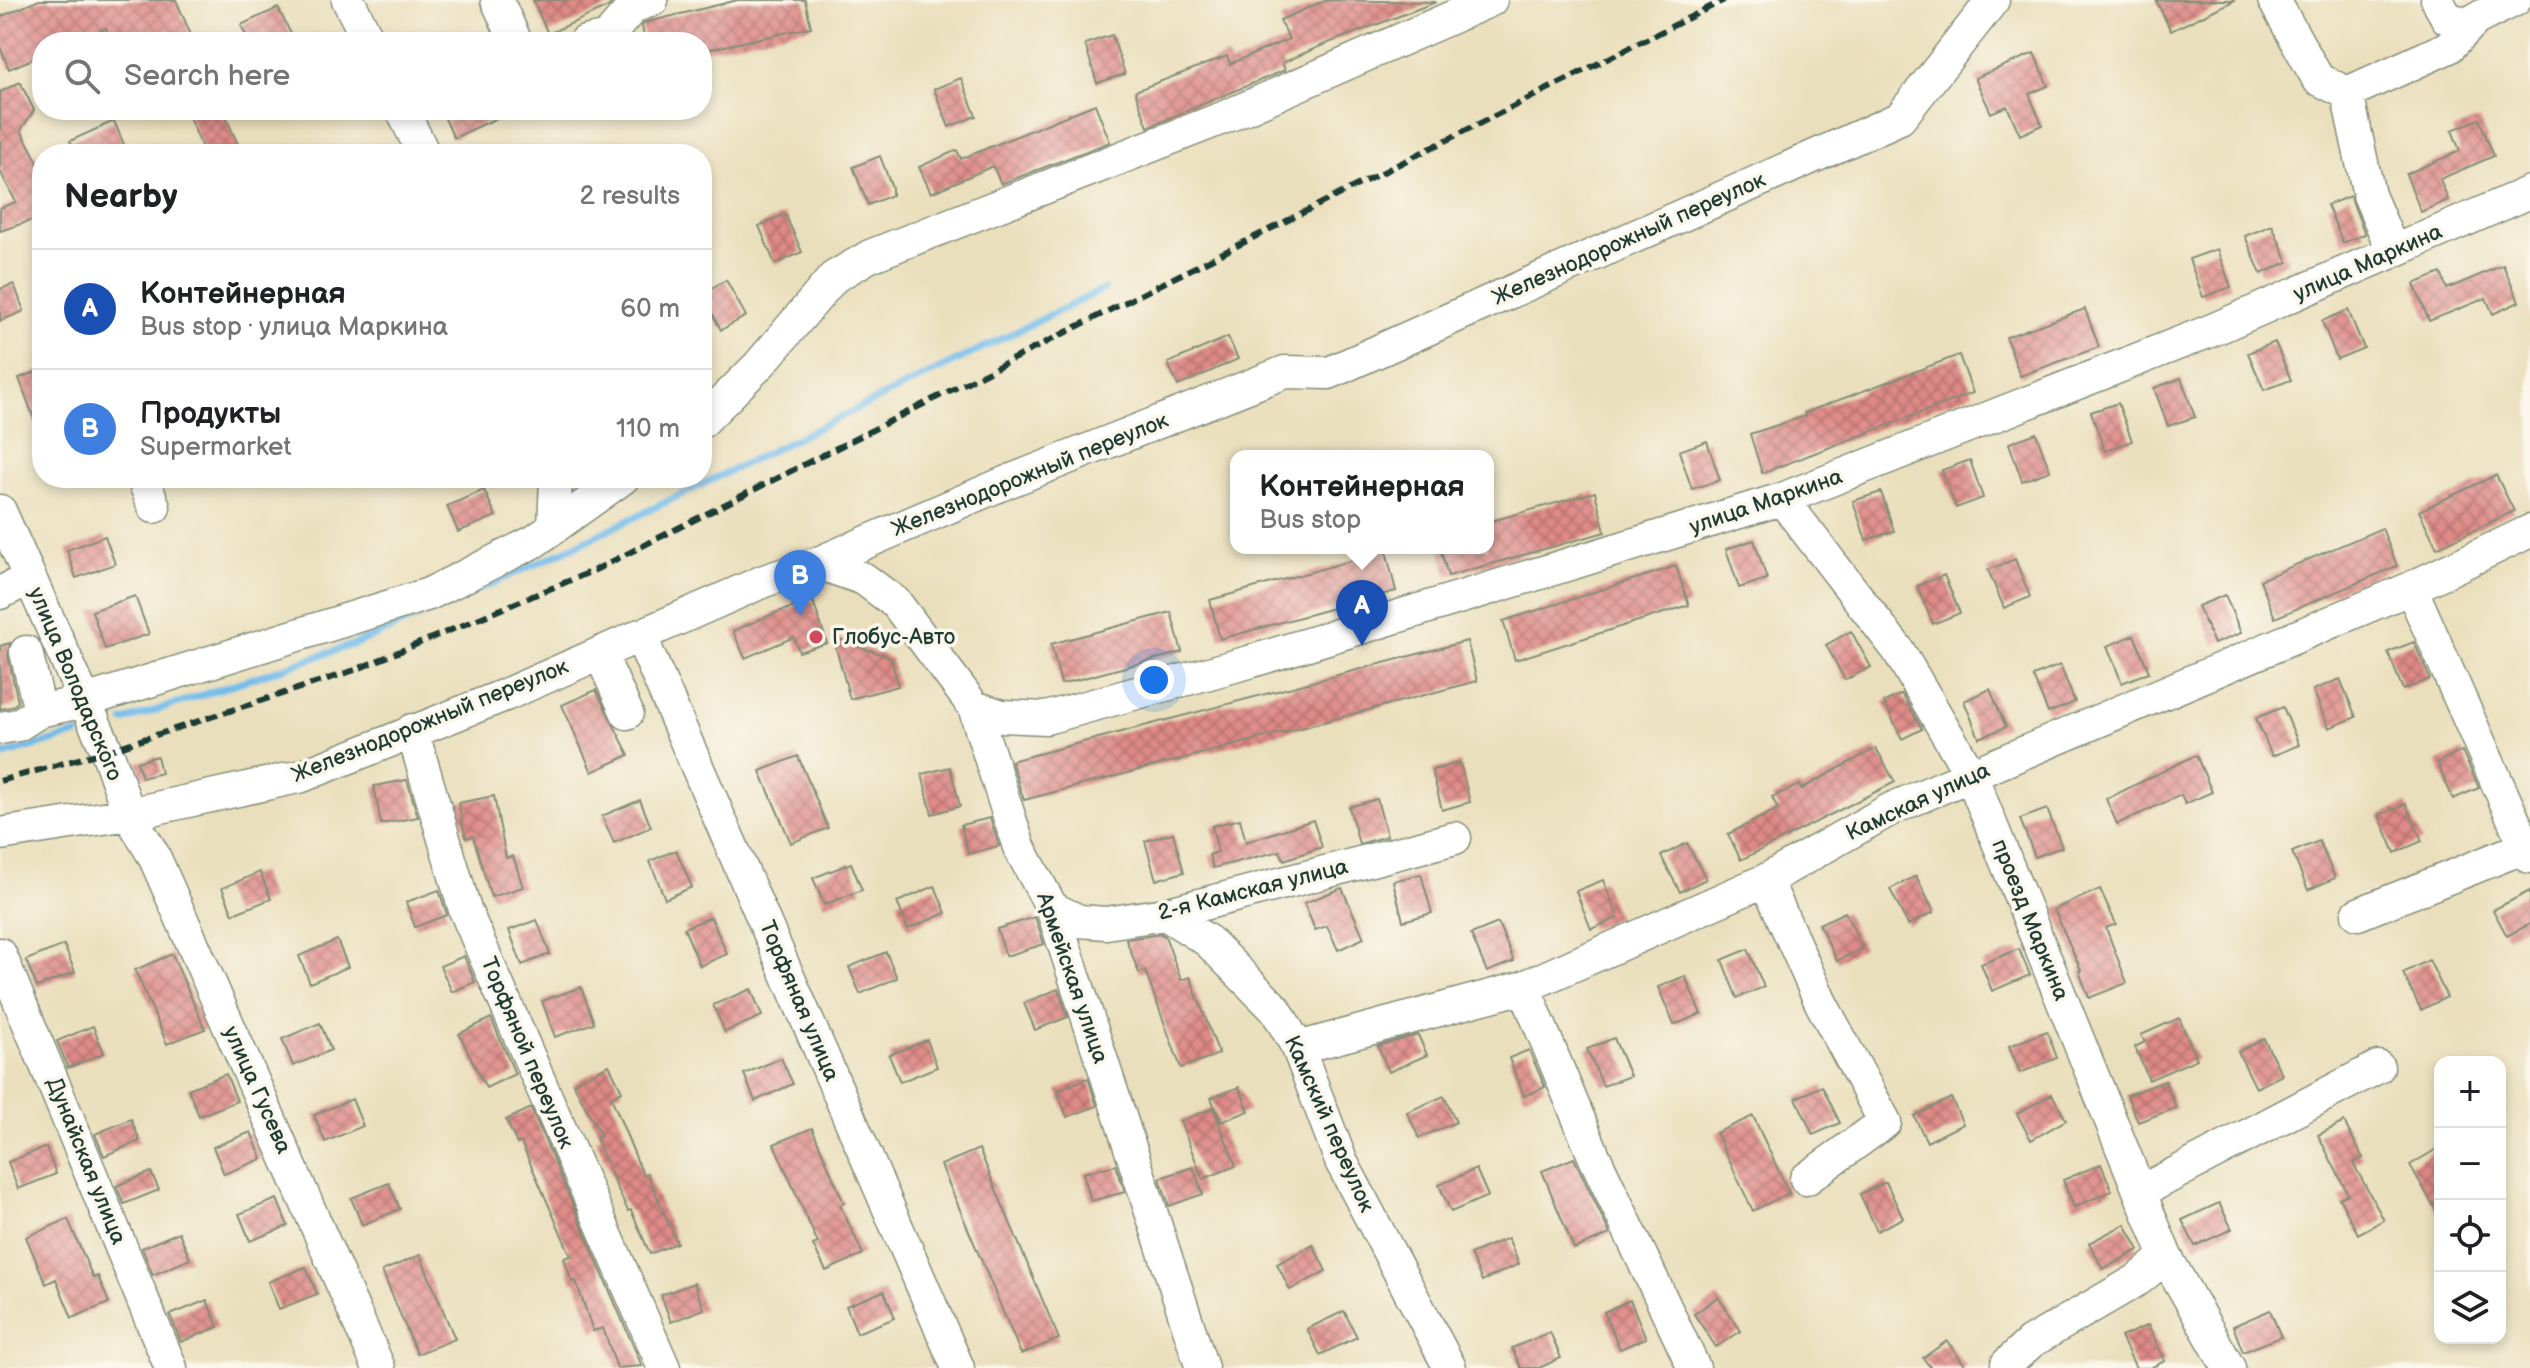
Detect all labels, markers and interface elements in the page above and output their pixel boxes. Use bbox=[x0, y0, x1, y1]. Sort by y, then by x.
search box bbox=[32, 32, 712, 120]
icon: search bbox=[60, 54, 104, 98]
text: Search here bbox=[124, 58, 290, 94]
street label: Железнодорожный переулок bbox=[1488, 166, 1770, 312]
text: Nearby bbox=[64, 176, 178, 217]
text: 2 results bbox=[580, 181, 680, 212]
street label: улица Маркина bbox=[2289, 218, 2447, 308]
text: Контейнерная bbox=[140, 276, 346, 312]
text: A bbox=[82, 294, 98, 325]
text: 60 m bbox=[620, 294, 680, 325]
text: Bus stop · улица Маркина bbox=[140, 312, 448, 343]
text: Продукты bbox=[140, 396, 281, 432]
street label: Железнодорожный переулок bbox=[888, 407, 1173, 543]
text: B bbox=[81, 414, 99, 445]
text: 110 m bbox=[616, 414, 680, 445]
text: Supermarket bbox=[140, 432, 291, 463]
popup bbox=[1230, 450, 1494, 554]
street label: улица Маркина bbox=[1686, 463, 1846, 541]
text: Контейнерная bbox=[1259, 469, 1465, 505]
text: Bus stop bbox=[1259, 505, 1361, 536]
pin: B bbox=[774, 550, 826, 616]
pin: A bbox=[1336, 580, 1388, 646]
street label: улица Володарского bbox=[22, 583, 128, 785]
place label: Глобус-Авто bbox=[832, 624, 955, 651]
marker: Глобус-Авто bbox=[807, 628, 825, 646]
street label: Железнодорожный переулок bbox=[288, 653, 573, 789]
your location bbox=[1134, 660, 1174, 700]
street label: Камская улица bbox=[1842, 757, 1994, 847]
street label: проезд Маркина bbox=[1985, 835, 2075, 1005]
street label: 2-я Камская улица bbox=[1155, 853, 1351, 927]
street label: Армейская улица bbox=[1030, 888, 1114, 1067]
street label: Торфяная улица bbox=[753, 917, 845, 1085]
street label: Торфяной переулок bbox=[474, 953, 580, 1153]
street label: улица Гусева bbox=[217, 1022, 297, 1158]
street label: Камский переулок bbox=[1278, 1032, 1380, 1217]
map controls bbox=[2434, 1056, 2506, 1344]
button: + bbox=[2434, 1056, 2506, 1128]
street label: Дунайская улица bbox=[40, 1073, 132, 1249]
button: − bbox=[2434, 1128, 2506, 1200]
button: locate bbox=[2434, 1200, 2506, 1272]
button: layers bbox=[2434, 1272, 2506, 1344]

